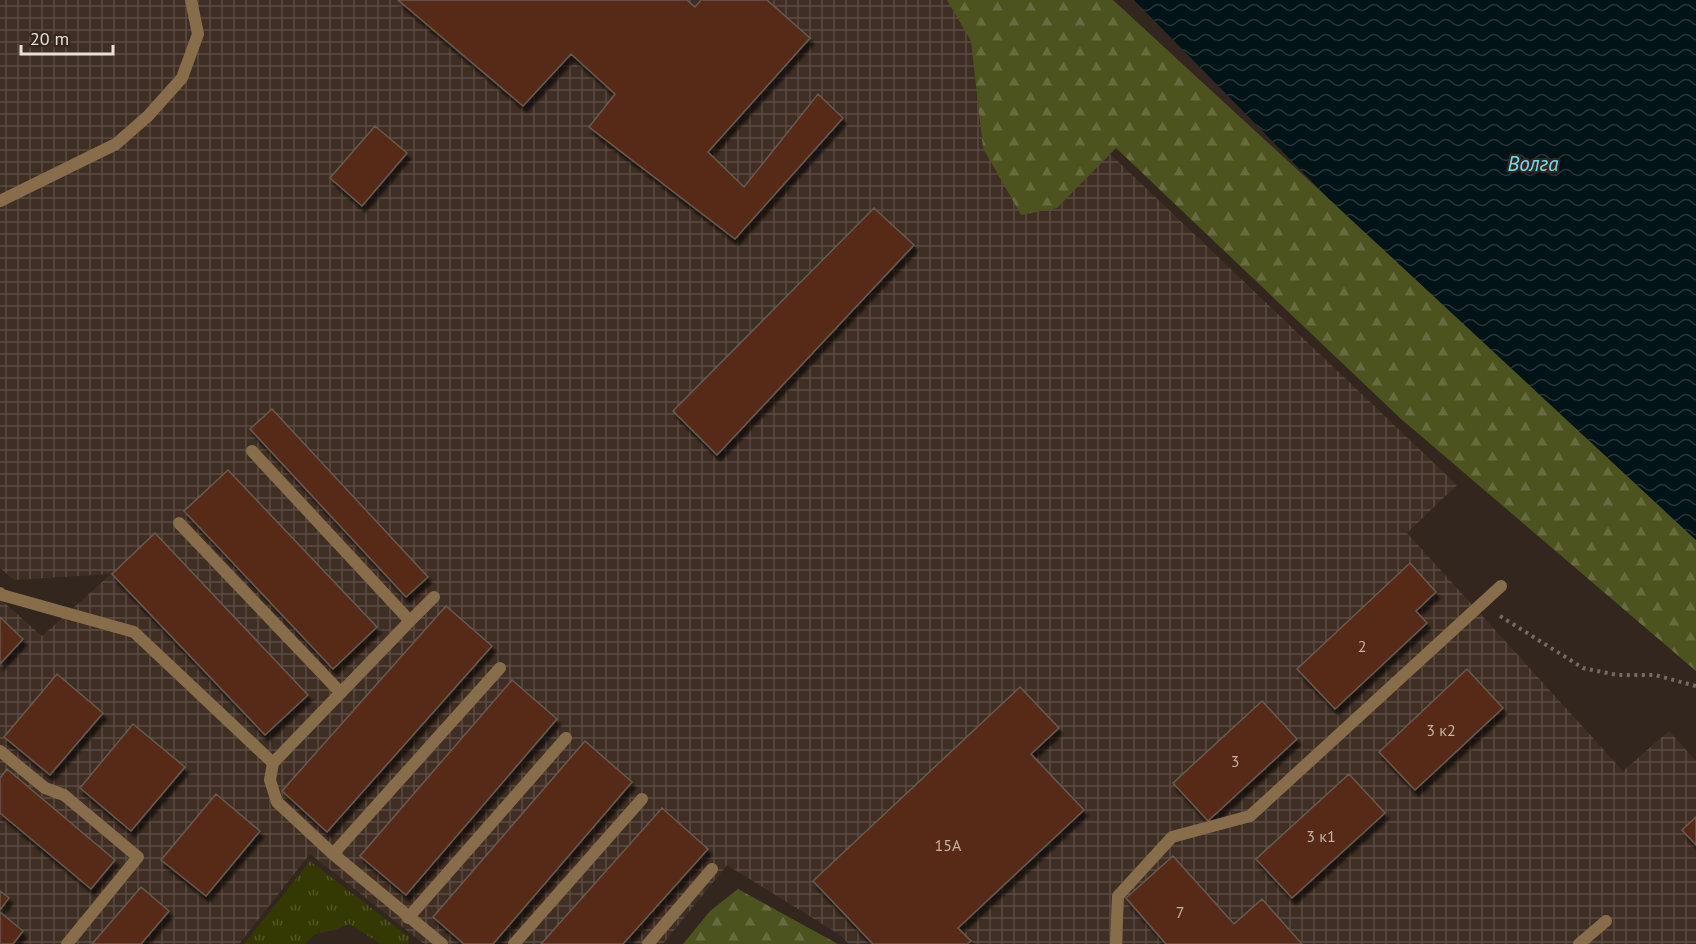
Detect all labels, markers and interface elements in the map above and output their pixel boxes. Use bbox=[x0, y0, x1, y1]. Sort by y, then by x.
scale bar bbox=[21, 18, 112, 56]
text: 20 m bbox=[30, 27, 69, 50]
water label: Волга bbox=[1508, 150, 1559, 177]
house number: 2 bbox=[1358, 636, 1366, 656]
house number: 3 к2 bbox=[1426, 720, 1456, 740]
house number: 3 bbox=[1231, 751, 1239, 771]
house number: 3 к1 bbox=[1306, 826, 1336, 846]
house number: 15А bbox=[935, 835, 962, 855]
house number: 7 bbox=[1176, 902, 1184, 922]

